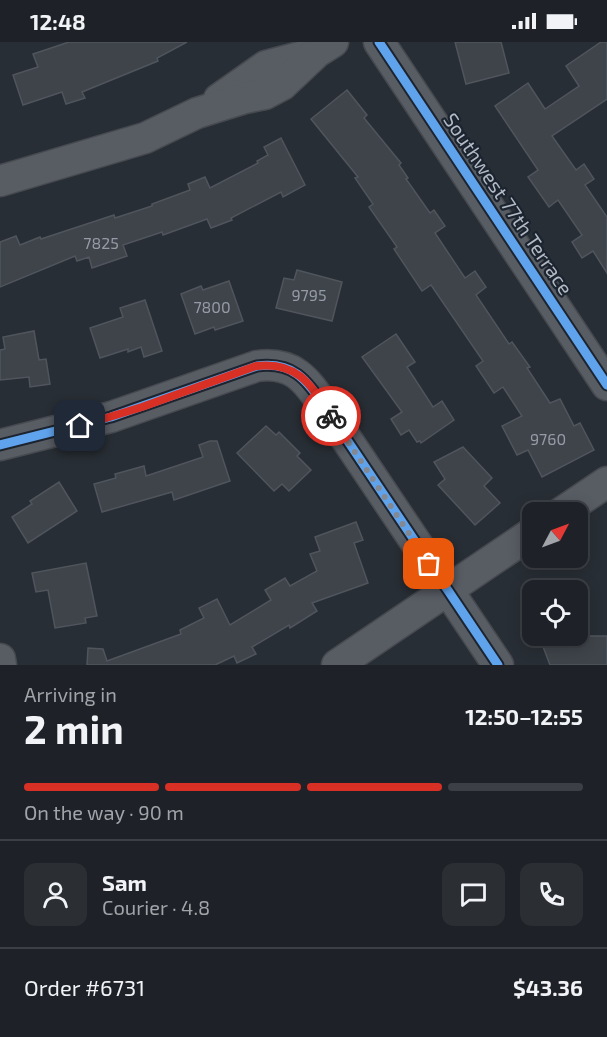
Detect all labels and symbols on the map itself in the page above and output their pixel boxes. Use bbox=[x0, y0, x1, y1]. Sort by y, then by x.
street label: Southwest 77th Terrace bbox=[439, 108, 579, 299]
house number: 7825 bbox=[83, 233, 119, 252]
house number: 9795 bbox=[291, 285, 327, 304]
house number: 7800 bbox=[193, 297, 231, 316]
courier bbox=[301, 386, 361, 446]
pin bbox=[54, 400, 105, 451]
house number: 9760 bbox=[530, 429, 566, 448]
north arrow bbox=[522, 502, 588, 568]
pin bbox=[403, 538, 454, 589]

